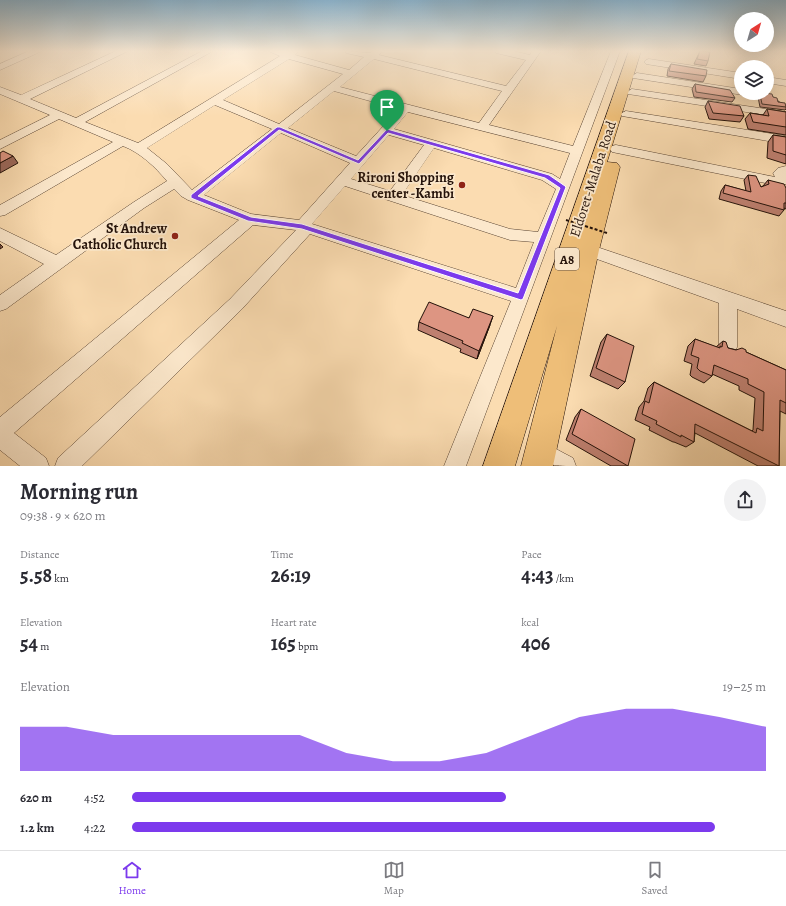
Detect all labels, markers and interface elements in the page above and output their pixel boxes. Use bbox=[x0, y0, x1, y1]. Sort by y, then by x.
north arrow bbox=[734, 12, 774, 52]
map controls bbox=[734, 12, 774, 100]
button: layers bbox=[734, 60, 774, 100]
pin bbox=[370, 90, 404, 131]
icon: arrive bbox=[376, 96, 398, 118]
street label: Eldoret-Malaba Road bbox=[565, 118, 621, 239]
place label: Rironi Shopping center -Kambi bbox=[357, 168, 455, 203]
marker: Rironi Shopping center -Kambi bbox=[457, 180, 467, 190]
place label: St Andrew Catholic Church bbox=[73, 219, 168, 254]
marker: St Andrew Catholic Church bbox=[170, 231, 180, 241]
road number: A8 bbox=[555, 248, 579, 270]
text: Morning run bbox=[20, 477, 138, 507]
button: share bbox=[724, 479, 766, 521]
text: 09:38 · 9 × 620 m bbox=[20, 507, 106, 524]
text: Distance bbox=[20, 547, 59, 562]
text: Time bbox=[271, 547, 294, 562]
text: Pace bbox=[521, 547, 542, 562]
text: 5.58 bbox=[20, 562, 52, 589]
text: 26:19 bbox=[271, 562, 311, 589]
text: 4:43 bbox=[521, 562, 554, 589]
text: km bbox=[52, 571, 69, 586]
text: /km bbox=[554, 571, 574, 586]
text: Elevation bbox=[20, 615, 62, 630]
text: Heart rate bbox=[271, 615, 317, 630]
text: kcal bbox=[521, 615, 539, 630]
text: 54 bbox=[20, 630, 38, 657]
text: 165 bbox=[271, 630, 296, 657]
text: 406 bbox=[521, 630, 550, 657]
text: m bbox=[38, 639, 49, 654]
text: bpm bbox=[296, 639, 318, 654]
text: Elevation bbox=[20, 678, 70, 695]
text: 19–25 m bbox=[723, 678, 766, 695]
text: 620 m bbox=[20, 789, 52, 806]
text: 4:52 bbox=[84, 789, 105, 806]
text: 1.2 km bbox=[20, 819, 54, 836]
text: 4:22 bbox=[84, 819, 105, 836]
tab: Home bbox=[118, 859, 146, 898]
tab: Map bbox=[383, 859, 405, 898]
tab: Saved bbox=[642, 859, 668, 898]

